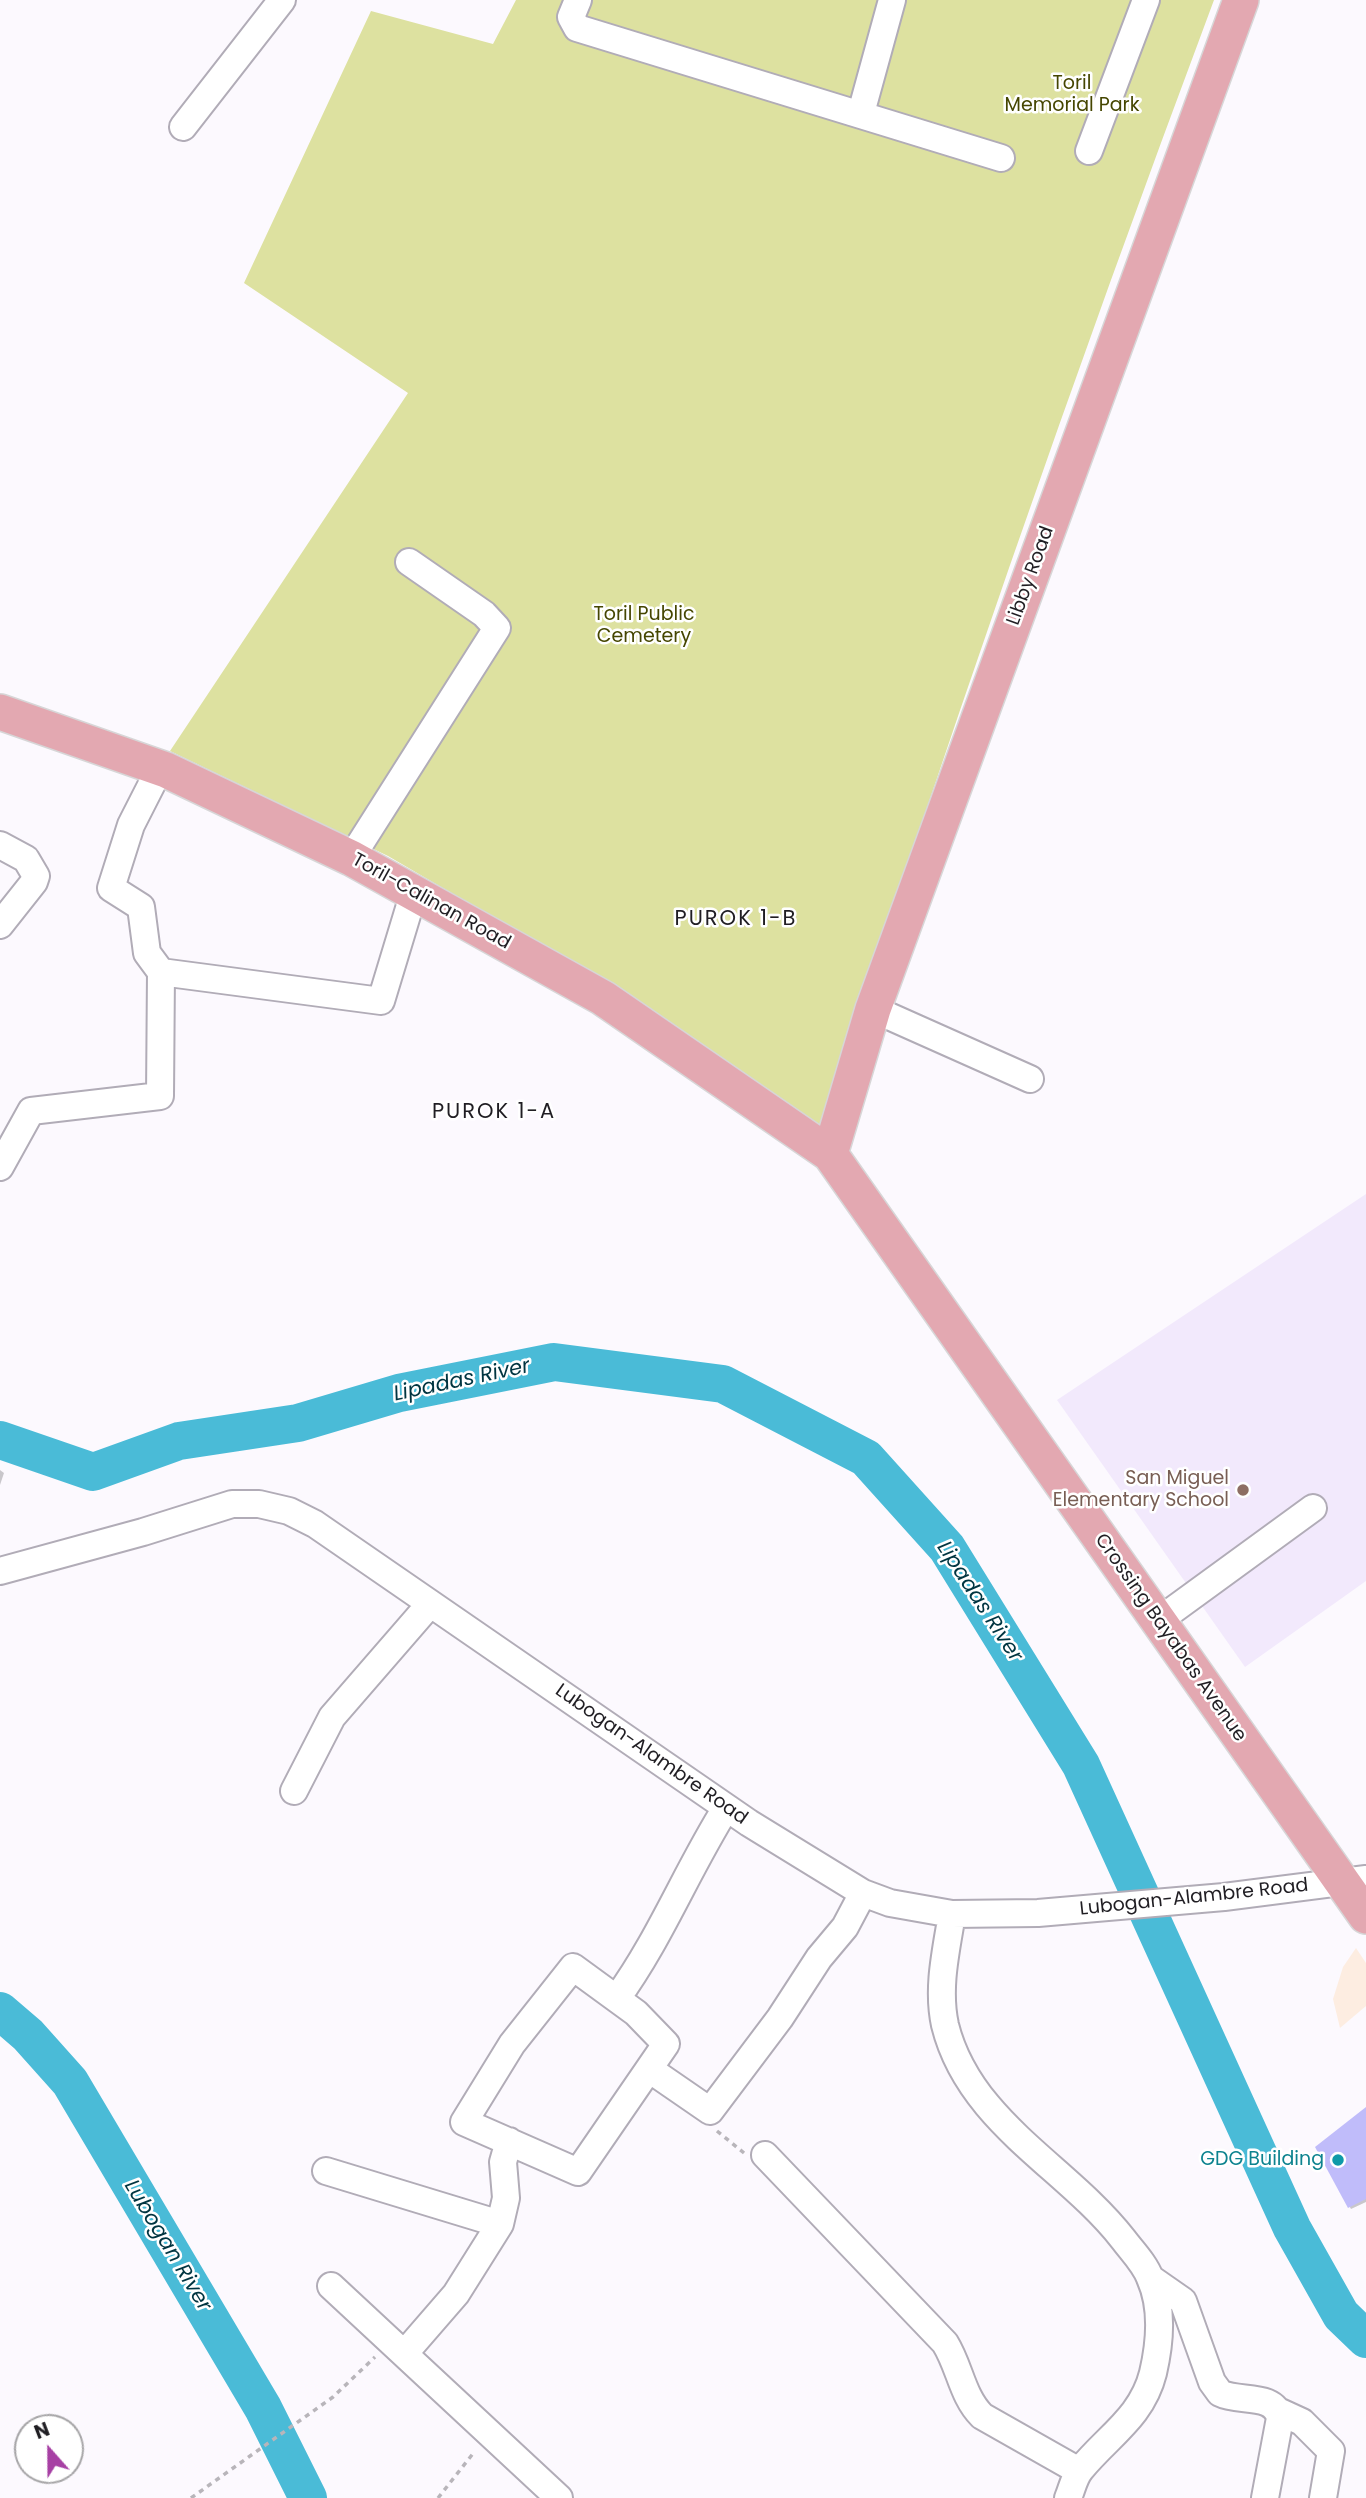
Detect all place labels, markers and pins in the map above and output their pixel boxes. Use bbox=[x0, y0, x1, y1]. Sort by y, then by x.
place label: San Miguel Elementary School bbox=[1053, 1468, 1229, 1512]
marker: San Miguel Elementary School bbox=[1235, 1482, 1251, 1498]
place label: GDG Building bbox=[1200, 2149, 1324, 2171]
marker: GDG Building bbox=[1330, 2152, 1346, 2168]

